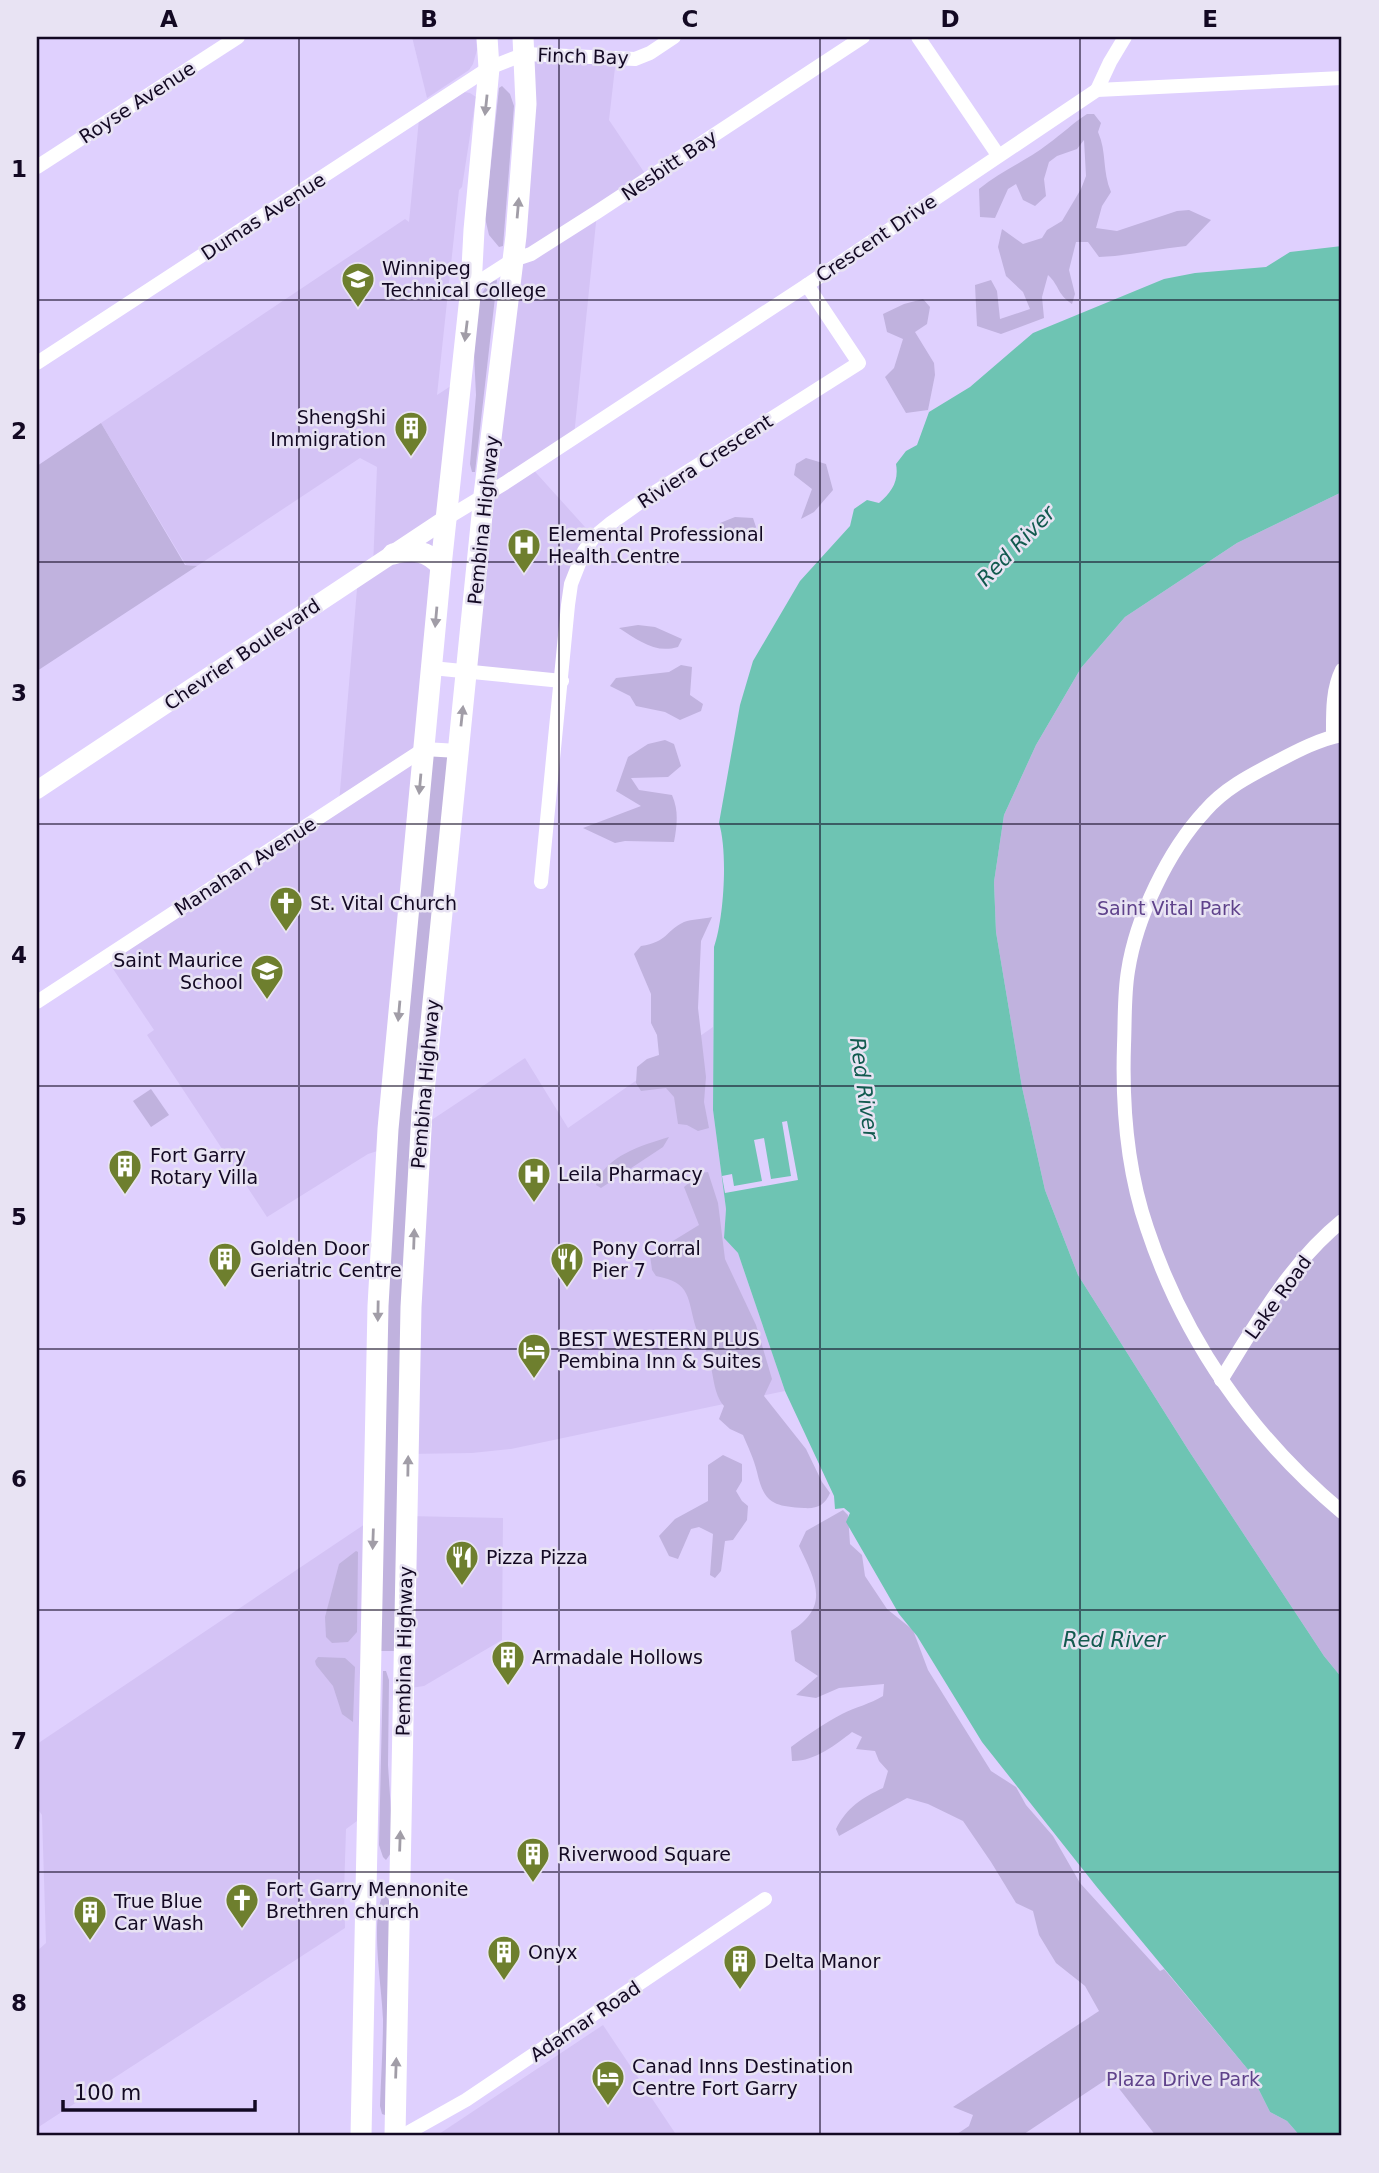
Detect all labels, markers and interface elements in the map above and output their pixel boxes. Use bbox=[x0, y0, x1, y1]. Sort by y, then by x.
text: A bbox=[160, 6, 178, 32]
text: B bbox=[420, 6, 438, 32]
text: C bbox=[682, 6, 698, 32]
text: D bbox=[940, 6, 960, 32]
text: E bbox=[1202, 6, 1218, 32]
street label: Finch Bay bbox=[537, 43, 629, 69]
street label: Royse Avenue bbox=[75, 56, 199, 148]
one-way arrow bbox=[480, 94, 491, 116]
street label: Nesbitt Bay bbox=[617, 125, 721, 205]
text: 1 bbox=[11, 156, 27, 182]
street label: Dumas Avenue bbox=[197, 168, 329, 264]
street label: Crescent Drive bbox=[812, 190, 940, 286]
one-way arrow bbox=[513, 197, 524, 219]
place label: Winnipeg Technical College bbox=[381, 257, 546, 301]
school or university icon: Winnipeg Technical College bbox=[339, 260, 377, 309]
one-way arrow bbox=[460, 320, 471, 342]
place label: ShengShi Immigration bbox=[270, 406, 386, 450]
building icon: ShengShi Immigration bbox=[392, 409, 430, 458]
street label: Riviera Crescent bbox=[634, 409, 776, 513]
text: 2 bbox=[11, 418, 27, 444]
street label: Pembina Highway bbox=[463, 434, 503, 606]
water label: Red River bbox=[972, 500, 1061, 591]
place label: Elemental Professional Health Centre bbox=[548, 523, 764, 567]
hospital icon: Elemental Professional Health Centre bbox=[505, 526, 543, 575]
street label: Chevrier Boulevard bbox=[160, 594, 324, 714]
one-way arrow bbox=[431, 606, 442, 628]
text: 3 bbox=[11, 680, 27, 706]
one-way arrow bbox=[457, 704, 468, 726]
one-way arrow bbox=[414, 774, 425, 796]
street label: Manahan Avenue bbox=[170, 812, 320, 920]
church icon: St. Vital Church bbox=[267, 884, 305, 933]
place label: St. Vital Church bbox=[310, 892, 457, 914]
park label: Saint Vital Park bbox=[1097, 897, 1241, 919]
text: 4 bbox=[11, 942, 27, 968]
place label: Saint Maurice School bbox=[113, 949, 243, 993]
school or university icon: Saint Maurice School bbox=[248, 952, 286, 1001]
street label: Pembina Highway bbox=[407, 998, 443, 1170]
one-way arrow bbox=[393, 1000, 404, 1022]
water label: Red River bbox=[845, 1036, 883, 1141]
place label: Fort Garry Rotary Villa bbox=[150, 1144, 258, 1188]
building icon: Fort Garry Rotary Villa bbox=[106, 1147, 144, 1196]
hospital icon: Leila Pharmacy bbox=[515, 1155, 553, 1204]
place label: Leila Pharmacy bbox=[558, 1163, 703, 1185]
text: 5 bbox=[11, 1204, 27, 1230]
one-way arrow bbox=[408, 1227, 419, 1249]
place label: Golden Door Geriatric Centre bbox=[250, 1237, 402, 1281]
place label: Pony Corral Pier 7 bbox=[592, 1237, 701, 1281]
building icon: Golden Door Geriatric Centre bbox=[206, 1240, 244, 1289]
restaurant icon: Pony Corral Pier 7 bbox=[548, 1240, 586, 1289]
street label: Lake Road bbox=[1240, 1251, 1316, 1343]
one-way arrow bbox=[373, 1300, 384, 1322]
place label: BEST WESTERN PLUS Pembina Inn & Suites bbox=[558, 1328, 761, 1372]
hotel icon: BEST WESTERN PLUS Pembina Inn & Suites bbox=[515, 1331, 553, 1380]
one-way arrow bbox=[402, 1455, 414, 1477]
text: 6 bbox=[11, 1466, 27, 1492]
one-way arrow bbox=[368, 1528, 379, 1550]
restaurant icon: Pizza Pizza bbox=[443, 1538, 481, 1587]
place label: Pizza Pizza bbox=[486, 1546, 588, 1568]
street label: Pembina Highway bbox=[392, 1566, 416, 1736]
water label: Red River bbox=[1063, 1628, 1166, 1652]
building icon: Armadale Hollows bbox=[489, 1638, 527, 1687]
place label: Armadale Hollows bbox=[532, 1646, 703, 1668]
text: 7 bbox=[11, 1728, 27, 1754]
one-way arrow bbox=[394, 1829, 406, 1851]
building icon: Riverwood Square bbox=[514, 1835, 552, 1884]
place label: Riverwood Square bbox=[558, 1843, 731, 1865]
place label: Fort Garry Mennonite Brethren church bbox=[266, 1878, 468, 1922]
church icon: Fort Garry Mennonite Brethren church bbox=[223, 1881, 261, 1930]
place label: True Blue Car Wash bbox=[113, 1890, 204, 1934]
building icon: True Blue Car Wash bbox=[71, 1893, 109, 1942]
building icon: Onyx bbox=[485, 1933, 523, 1982]
place label: Onyx bbox=[528, 1941, 578, 1963]
building icon: Delta Manor bbox=[721, 1942, 759, 1991]
place label: Delta Manor bbox=[764, 1950, 880, 1972]
street label: Adamar Road bbox=[526, 1976, 644, 2066]
text: 8 bbox=[11, 1990, 27, 2016]
place label: Canad Inns Destination Centre Fort Garry bbox=[632, 2055, 853, 2099]
one-way arrow bbox=[390, 2057, 402, 2079]
hotel icon: Canad Inns Destination Centre Fort Garry bbox=[589, 2058, 627, 2107]
scale bar bbox=[63, 2068, 256, 2112]
park label: Plaza Drive Park bbox=[1106, 2068, 1260, 2090]
text: 100 m bbox=[74, 2081, 141, 2105]

